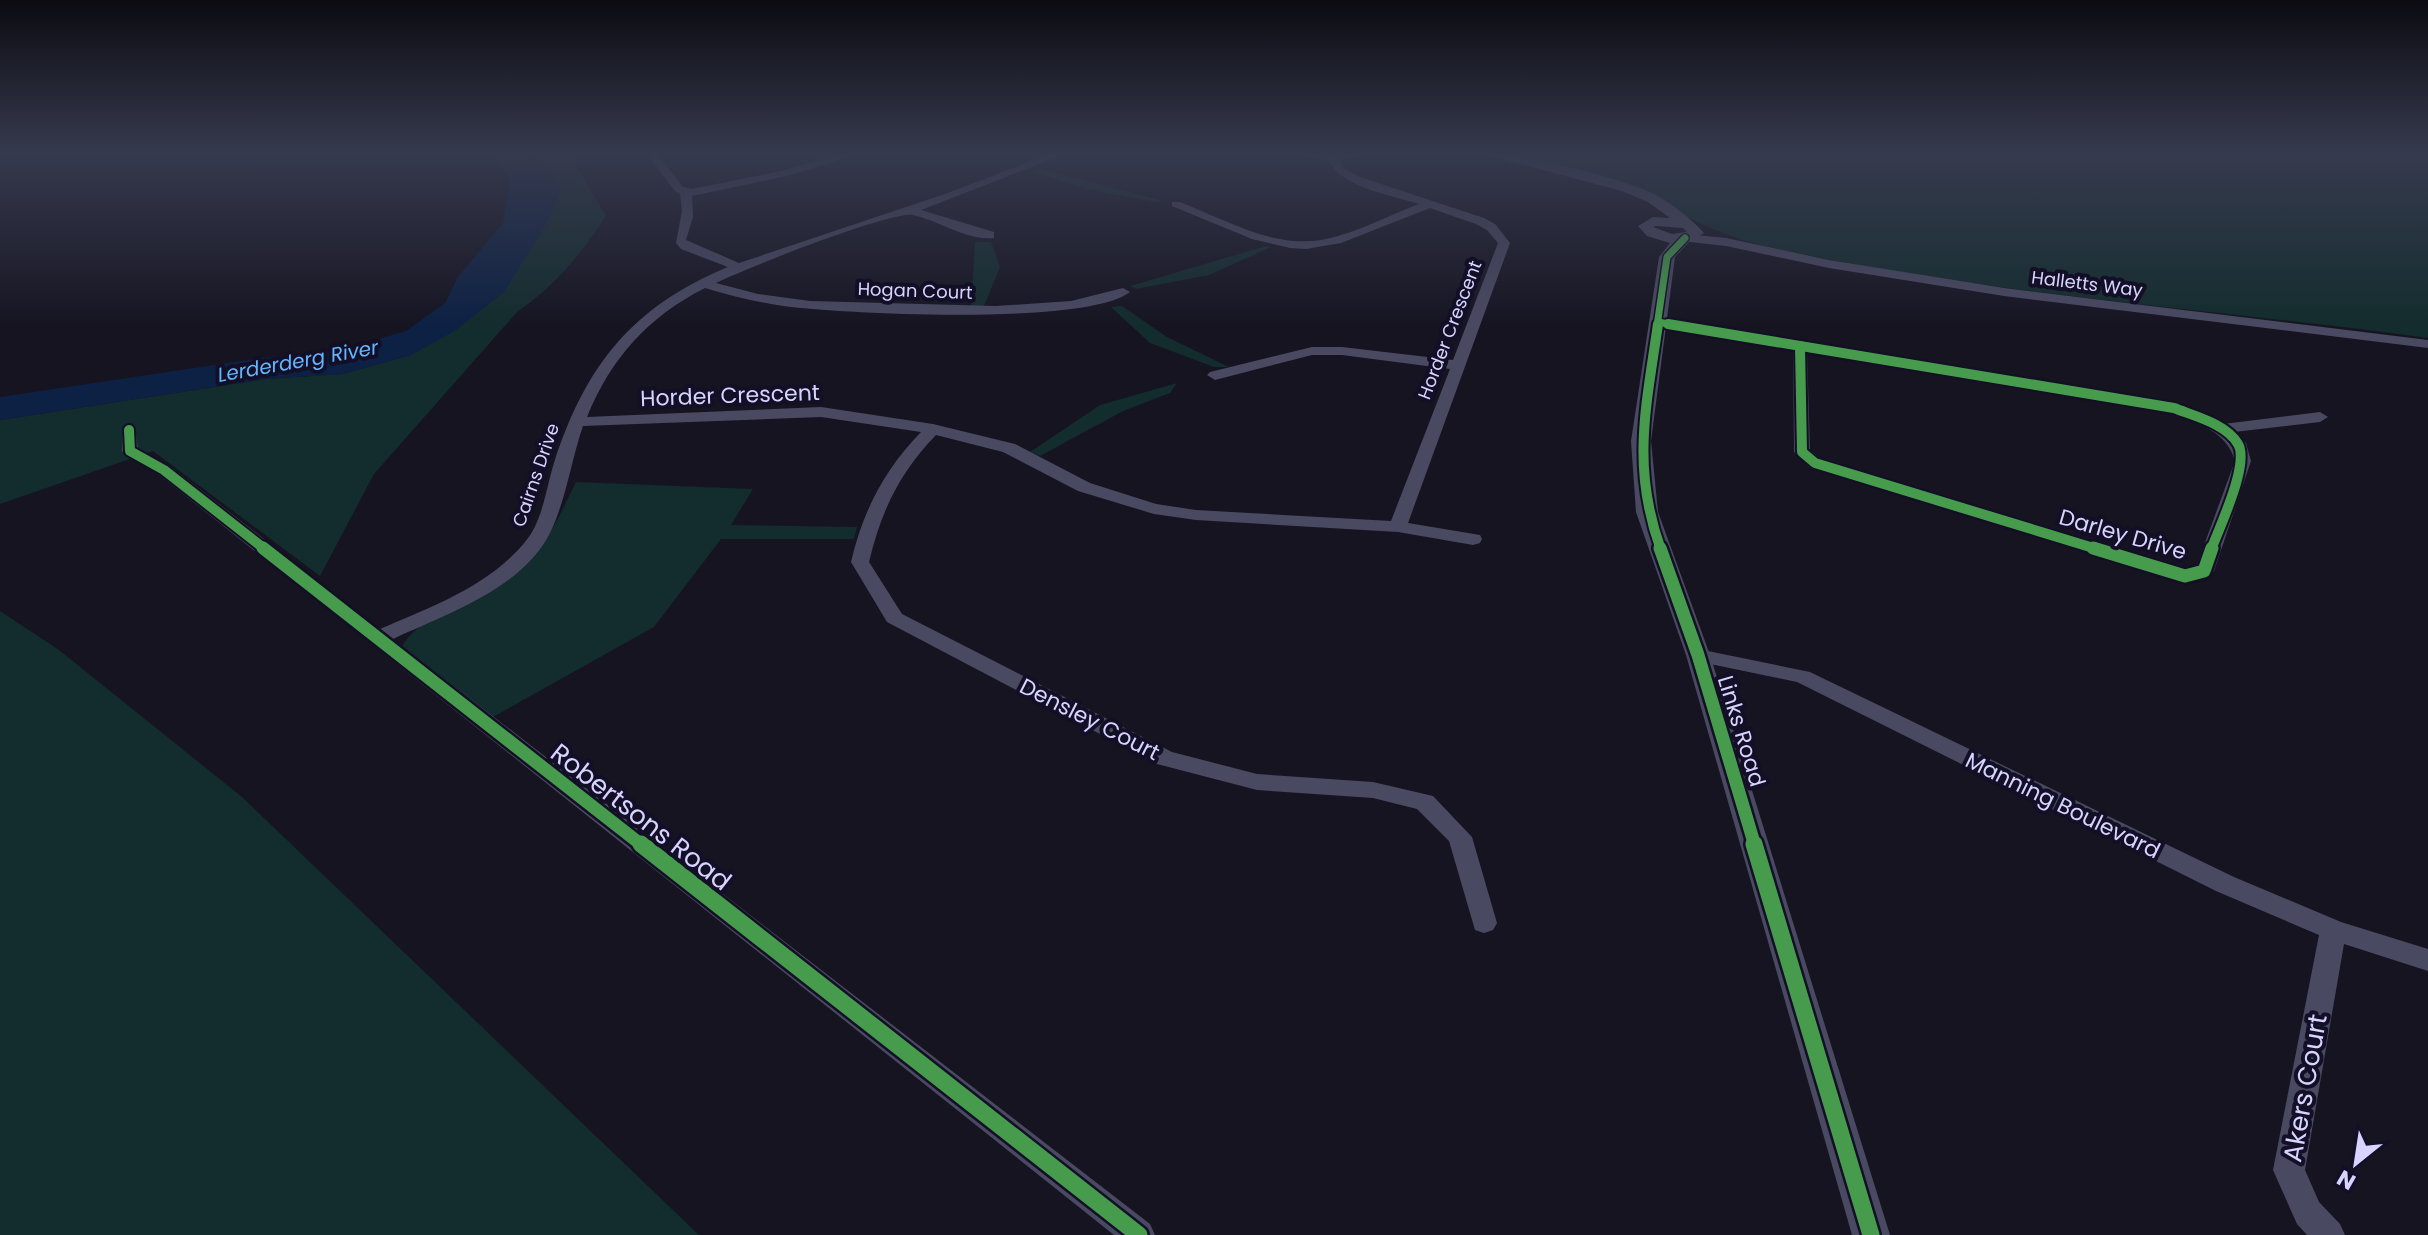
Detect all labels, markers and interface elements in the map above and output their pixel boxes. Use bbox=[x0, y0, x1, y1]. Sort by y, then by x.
street label: Horder Crescent bbox=[1412, 257, 1488, 403]
street label: Halletts Way bbox=[2030, 264, 2144, 303]
street label: Hogan Court bbox=[857, 276, 973, 305]
water label: Lerderderg River bbox=[215, 333, 381, 389]
street label: Horder Crescent bbox=[640, 377, 820, 414]
street label: Cairns Drive bbox=[506, 420, 565, 530]
street label: Darley Drive bbox=[2056, 502, 2190, 567]
street label: Densley Court bbox=[1014, 671, 1165, 768]
street label: Links Road bbox=[1710, 672, 1773, 791]
street label: Robertsons Road bbox=[543, 735, 739, 899]
street label: Manning Boulevard bbox=[1960, 745, 2165, 866]
street label: Akers Court bbox=[2274, 1011, 2336, 1165]
north arrow bbox=[2316, 1123, 2396, 1203]
text: N bbox=[2331, 1162, 2361, 1197]

